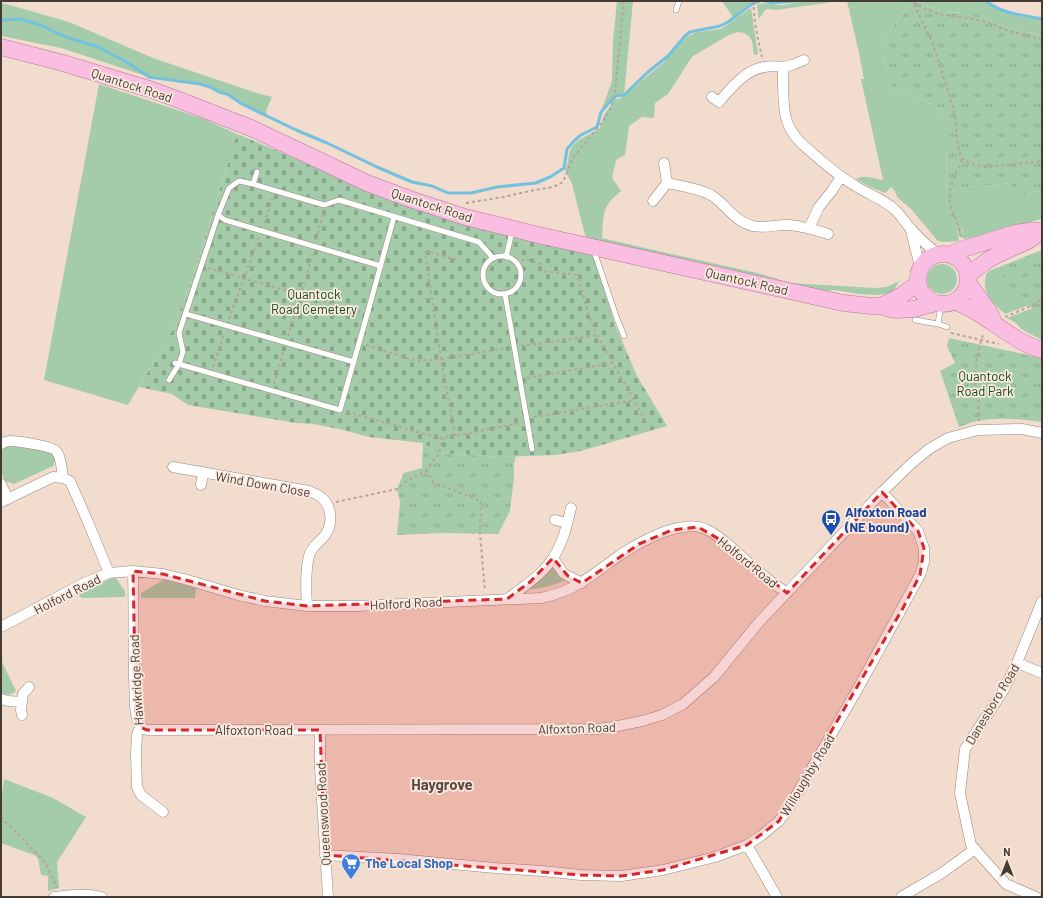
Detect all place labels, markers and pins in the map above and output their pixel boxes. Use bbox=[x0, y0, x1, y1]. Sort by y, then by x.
place label: Alfoxton Road (NE bound) bbox=[844, 504, 927, 535]
bus stop icon: Alfoxton Road (NE bound) bbox=[820, 508, 842, 536]
supermarket icon: The Local Shop bbox=[340, 852, 362, 880]
place label: The Local Shop bbox=[365, 855, 453, 871]

